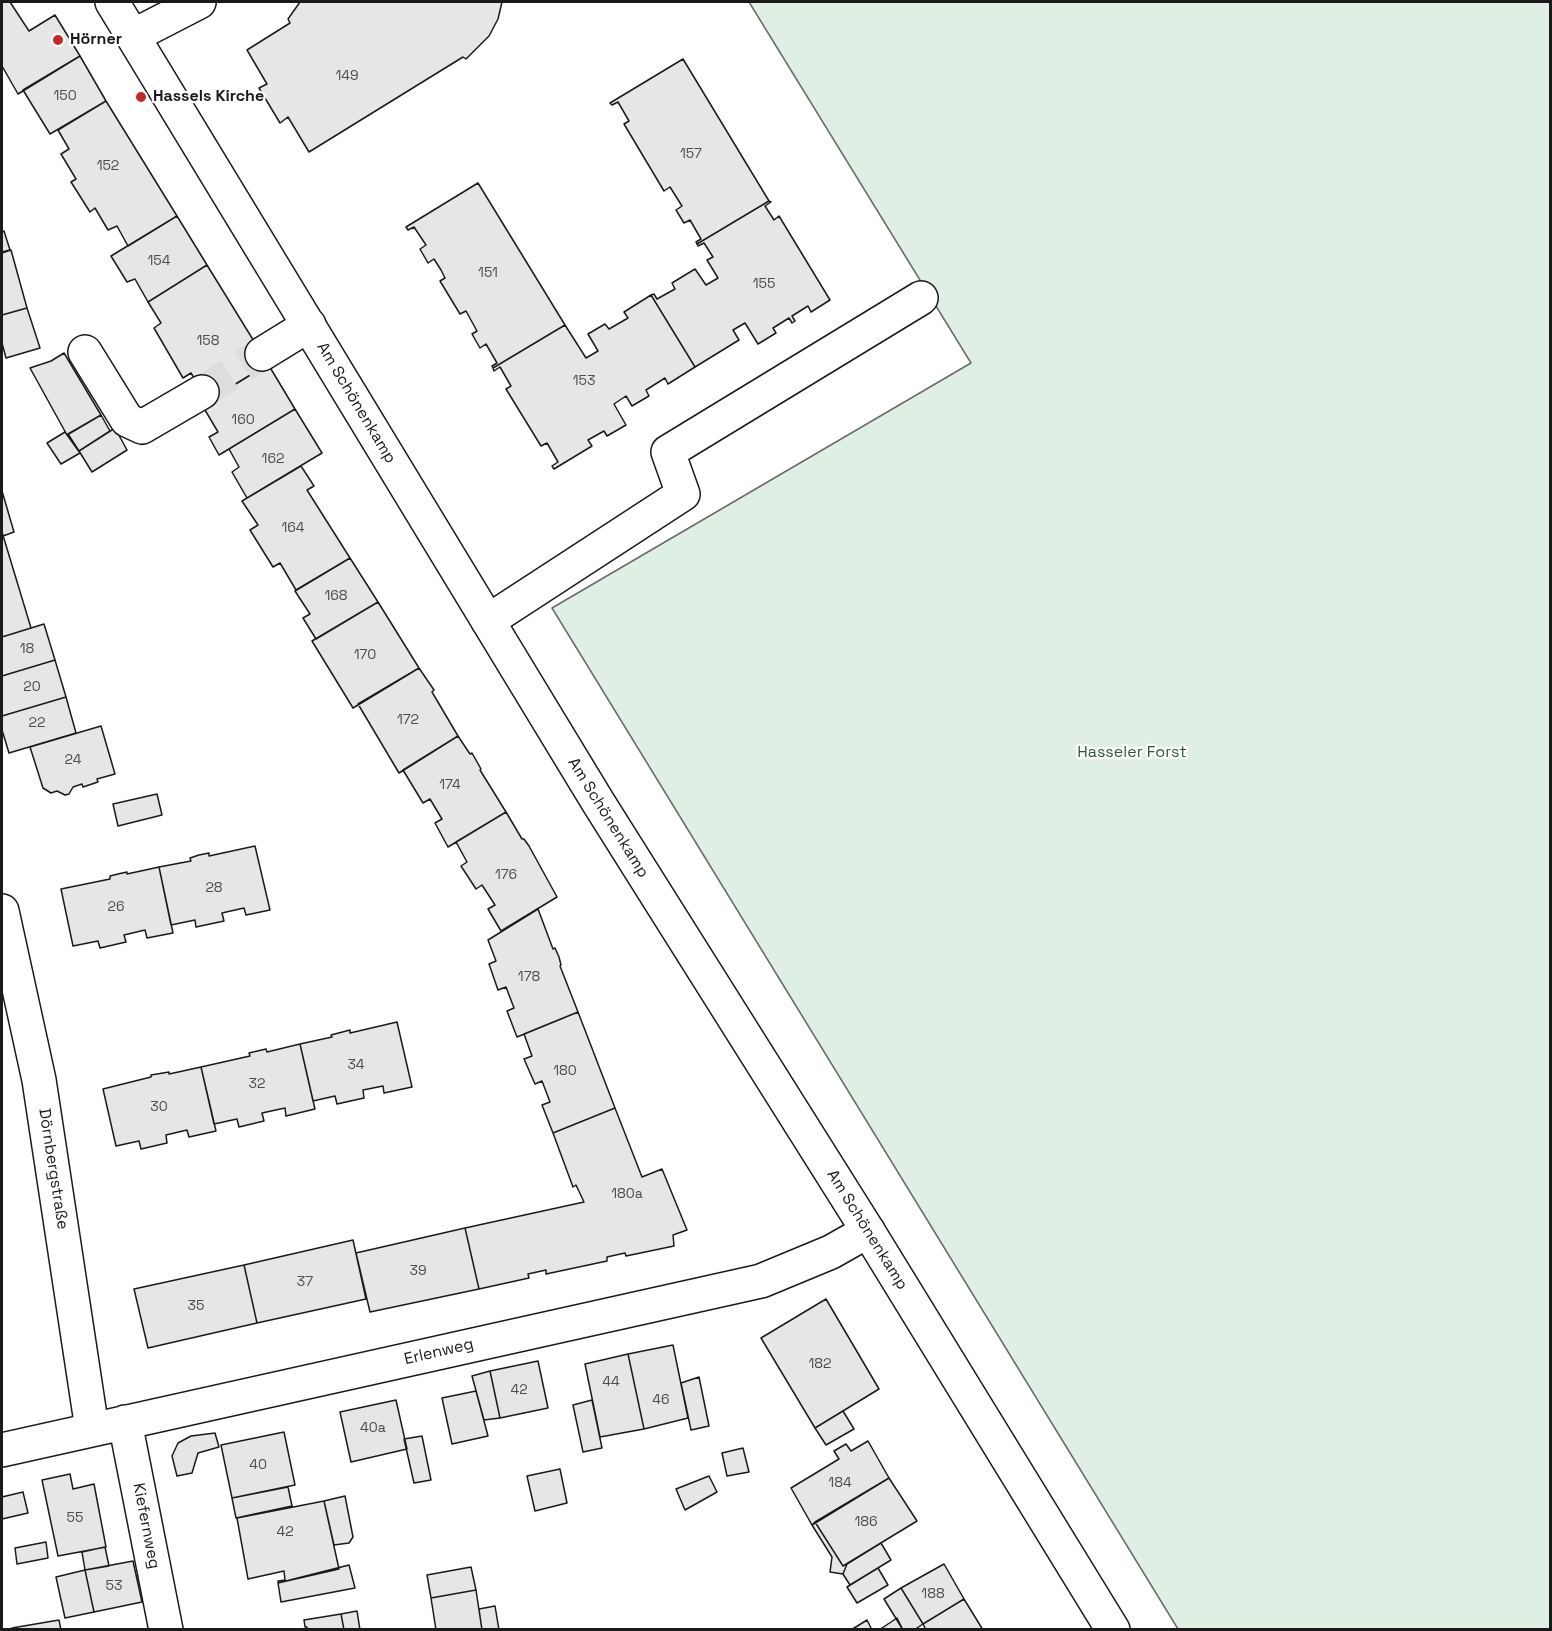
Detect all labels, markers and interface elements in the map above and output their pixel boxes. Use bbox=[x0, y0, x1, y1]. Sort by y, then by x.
place label: Hörner bbox=[70, 30, 122, 50]
marker: Hörner bbox=[51, 33, 65, 47]
house number: 149 bbox=[335, 68, 359, 84]
place label: Hassels Kirche bbox=[153, 87, 264, 107]
house number: 150 bbox=[53, 88, 77, 104]
marker: Hassels Kirche bbox=[134, 90, 148, 104]
house number: 157 bbox=[680, 146, 702, 162]
house number: 152 bbox=[97, 158, 119, 174]
house number: 154 bbox=[148, 253, 170, 269]
house number: 151 bbox=[478, 265, 498, 281]
house number: 155 bbox=[753, 276, 775, 292]
house number: 158 bbox=[197, 333, 219, 349]
street label: Am Schönenkamp bbox=[312, 339, 400, 467]
house number: 153 bbox=[573, 373, 595, 389]
house number: 160 bbox=[231, 412, 255, 428]
house number: 162 bbox=[262, 451, 284, 467]
house number: 164 bbox=[281, 520, 305, 536]
house number: 168 bbox=[324, 588, 348, 604]
house number: 18 bbox=[20, 641, 34, 657]
house number: 170 bbox=[354, 647, 376, 663]
house number: 20 bbox=[23, 679, 41, 695]
house number: 172 bbox=[397, 712, 419, 728]
house number: 22 bbox=[29, 715, 45, 731]
park label: Hasseler Forst bbox=[1077, 743, 1187, 763]
house number: 24 bbox=[65, 752, 81, 768]
street label: Am Schönenkamp bbox=[563, 754, 653, 882]
house number: 174 bbox=[439, 777, 461, 793]
house number: 176 bbox=[495, 867, 517, 883]
house number: 28 bbox=[205, 880, 223, 896]
house number: 26 bbox=[107, 899, 125, 915]
house number: 178 bbox=[518, 969, 540, 985]
house number: 34 bbox=[347, 1057, 365, 1073]
house number: 180 bbox=[553, 1063, 577, 1079]
house number: 32 bbox=[249, 1076, 265, 1092]
house number: 30 bbox=[150, 1099, 168, 1115]
street label: Dörnbergstraße bbox=[34, 1107, 72, 1231]
street label: Am Schönenkamp bbox=[822, 1166, 912, 1294]
house number: 180a bbox=[611, 1186, 643, 1202]
house number: 39 bbox=[409, 1263, 427, 1279]
house number: 37 bbox=[297, 1274, 313, 1290]
house number: 35 bbox=[188, 1298, 204, 1314]
street label: Erlenweg bbox=[402, 1335, 476, 1369]
house number: 182 bbox=[808, 1356, 832, 1372]
house number: 44 bbox=[602, 1374, 620, 1390]
house number: 42 bbox=[510, 1382, 528, 1398]
house number: 46 bbox=[652, 1392, 670, 1408]
house number: 40a bbox=[360, 1420, 386, 1436]
house number: 40 bbox=[249, 1457, 267, 1473]
house number: 184 bbox=[828, 1475, 852, 1491]
street label: Kiefernweg bbox=[128, 1481, 164, 1571]
house number: 55 bbox=[67, 1510, 83, 1526]
house number: 186 bbox=[854, 1514, 878, 1530]
house number: 42 bbox=[276, 1524, 294, 1540]
house number: 53 bbox=[106, 1578, 122, 1594]
house number: 188 bbox=[921, 1586, 945, 1602]

